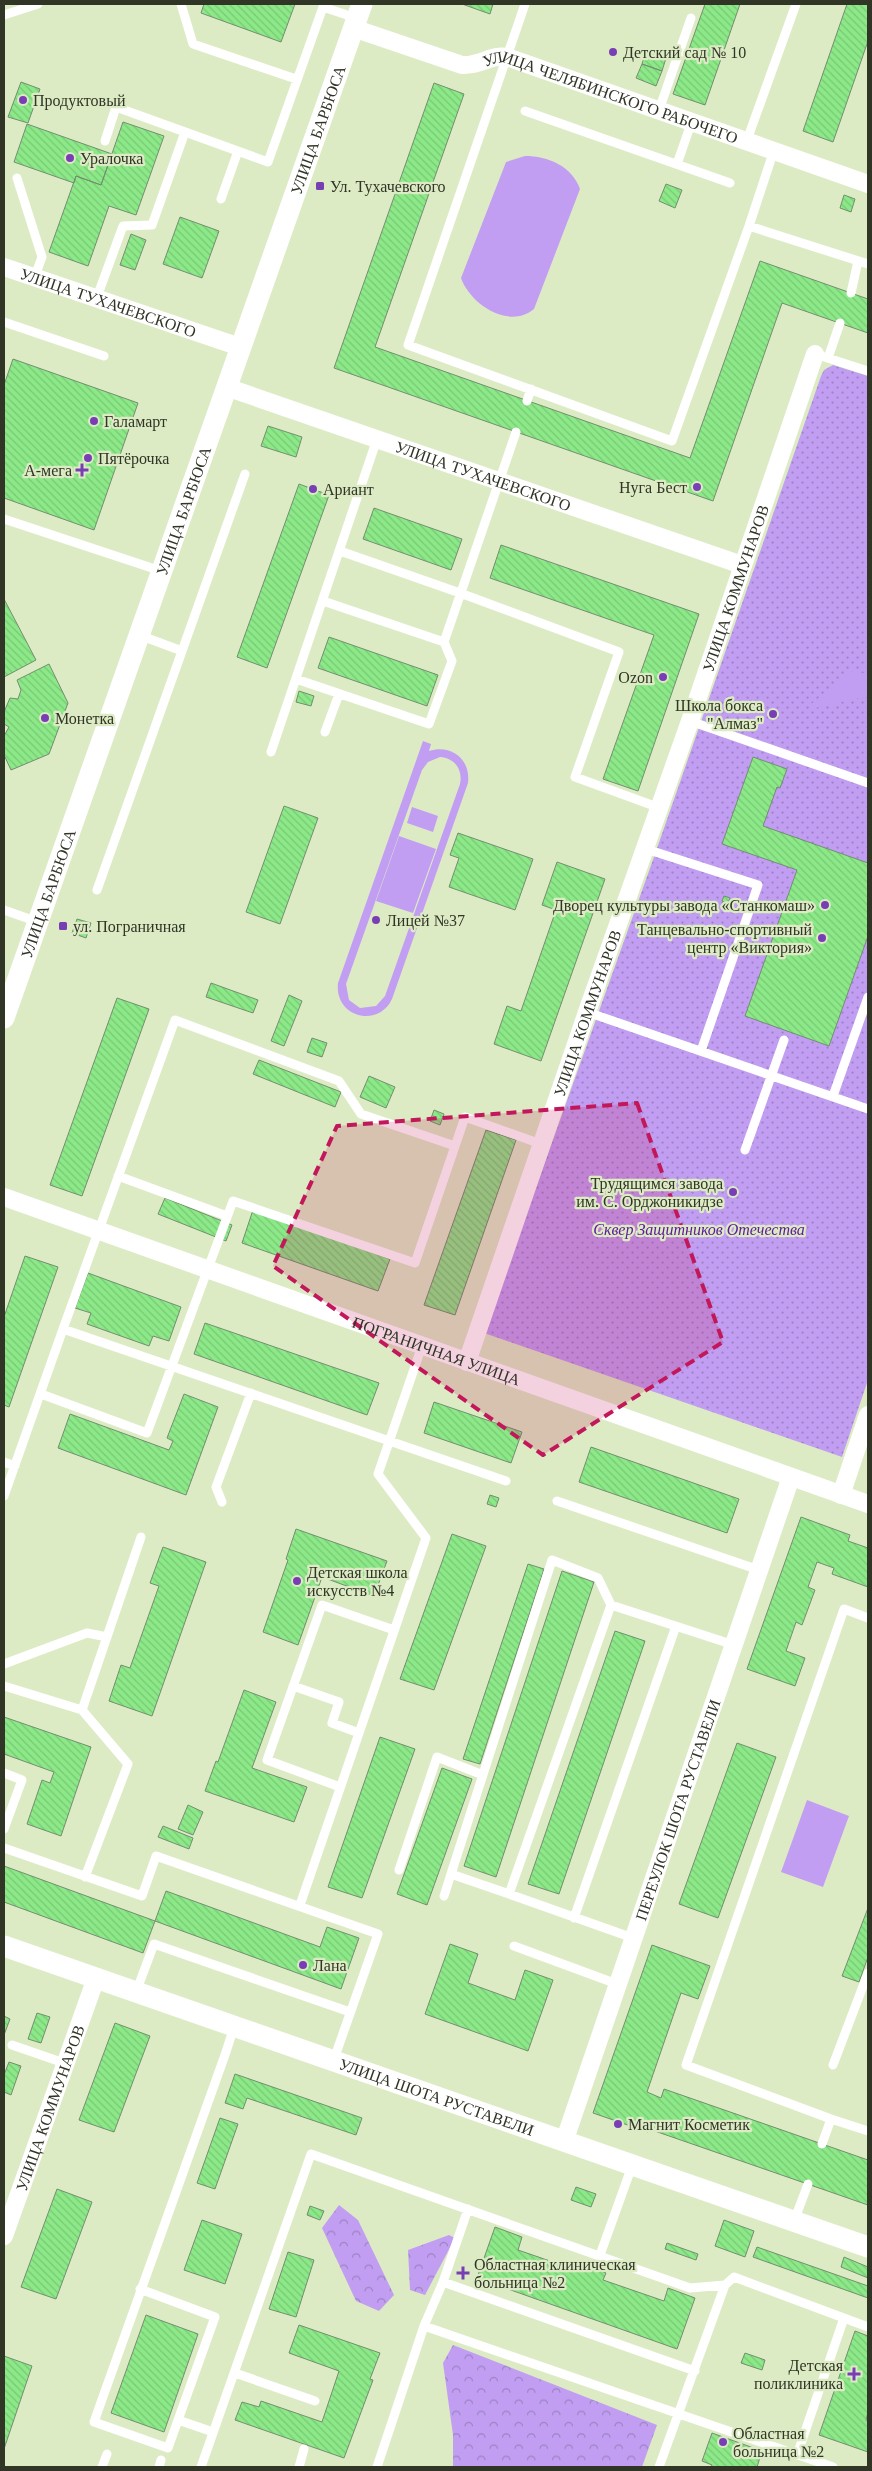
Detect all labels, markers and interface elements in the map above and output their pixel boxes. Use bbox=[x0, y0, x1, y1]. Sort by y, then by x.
place label: Детский сад № 10 bbox=[623, 44, 746, 62]
marker: Детский сад № 10 bbox=[607, 46, 619, 58]
street label: УЛИЦА ЧЕЛЯБИНСКОГО РАБОЧЕГО bbox=[480, 48, 740, 147]
street label: УЛИЦА БАРБЮСА bbox=[287, 63, 349, 197]
place label: Продуктовый bbox=[33, 92, 126, 110]
marker: Продуктовый bbox=[17, 94, 29, 106]
place label: Уралочка bbox=[80, 150, 143, 168]
marker: Уралочка bbox=[64, 152, 76, 164]
place label: Ул. Тухачевского bbox=[330, 178, 446, 196]
marker: Ул. Тухачевского bbox=[314, 180, 326, 192]
street label: УЛИЦА ТУХАЧЕВСКОГО bbox=[18, 265, 198, 340]
place label: Галамарт bbox=[104, 413, 167, 431]
marker: Галамарт bbox=[88, 415, 100, 427]
street label: УЛИЦА ТУХАЧЕВСКОГО bbox=[393, 438, 573, 514]
street label: УЛИЦА БАРБЮСА bbox=[153, 444, 214, 578]
place label: Пятёрочка bbox=[98, 450, 169, 468]
marker: Пятёрочка bbox=[82, 452, 94, 464]
place label: А-мега bbox=[24, 462, 72, 479]
marker: А-мега bbox=[76, 464, 88, 476]
place label: Нуга Бест bbox=[619, 479, 687, 497]
place label: Ариант bbox=[323, 481, 374, 499]
marker: Нуга Бест bbox=[691, 481, 703, 493]
marker: Ариант bbox=[307, 483, 319, 495]
street label: УЛИЦА КОММУНАРОВ bbox=[699, 503, 772, 674]
place label: Ozon bbox=[618, 669, 653, 686]
marker: Ozon bbox=[657, 671, 669, 683]
place label: Школа бокса "Алмаз" bbox=[675, 697, 763, 732]
marker: Школа бокса "Алмаз" bbox=[767, 708, 779, 720]
place label: Монетка bbox=[55, 710, 114, 727]
marker: Монетка bbox=[39, 712, 51, 724]
street label: УЛИЦА БАРБЮСА bbox=[18, 827, 79, 960]
place label: Дворец культуры завода «Станкомаш» bbox=[553, 897, 815, 915]
marker: Дворец культуры завода «Станкомаш» bbox=[819, 899, 831, 911]
place label: Лицей №37 bbox=[386, 912, 465, 930]
marker: Лицей №37 bbox=[370, 914, 382, 926]
place label: ул. Пограничная bbox=[73, 918, 186, 936]
marker: ул. Пограничная bbox=[57, 920, 69, 932]
place label: Танцевально-спортивный центр «Виктория» bbox=[637, 921, 812, 957]
street label: УЛИЦА КОММУНАРОВ bbox=[551, 928, 624, 1099]
marker: Танцевально-спортивный центр «Виктория» bbox=[816, 932, 828, 944]
place label: Трудящимся завода им. С. Орджоникидзе bbox=[576, 1175, 723, 1211]
marker: Трудящимся завода им. С. Орджоникидзе bbox=[727, 1186, 739, 1198]
park label: Сквер Защитников Отечества bbox=[593, 1221, 805, 1239]
street label: ПОГРАНИЧНАЯ УЛИЦА bbox=[350, 1313, 523, 1389]
place label: Детская школа искусств №4 bbox=[307, 1564, 408, 1600]
marker: Детская школа искусств №4 bbox=[291, 1575, 303, 1587]
street label: ПЕРЕУЛОК ШОТА РУСТАВЕЛИ bbox=[632, 1697, 724, 1923]
place label: Лана bbox=[313, 1957, 347, 1974]
marker: Лана bbox=[297, 1959, 309, 1971]
street label: УЛИЦА КОММУНАРОВ bbox=[13, 2023, 88, 2193]
street label: УЛИЦА ШОТА РУСТАВЕЛИ bbox=[337, 2055, 536, 2139]
place label: Магнит Косметик bbox=[628, 2116, 750, 2133]
marker: Магнит Косметик bbox=[612, 2118, 624, 2130]
place label: Областная клиническая больница №2 bbox=[474, 2256, 636, 2292]
marker: Областная клиническая больница №2 bbox=[456, 2266, 470, 2280]
place label: Детская поликлиника bbox=[754, 2357, 844, 2392]
marker: Детская поликлиника bbox=[847, 2367, 861, 2381]
place label: Областная больница №2 bbox=[733, 2425, 824, 2461]
marker: Областная больница №2 bbox=[717, 2436, 729, 2448]

